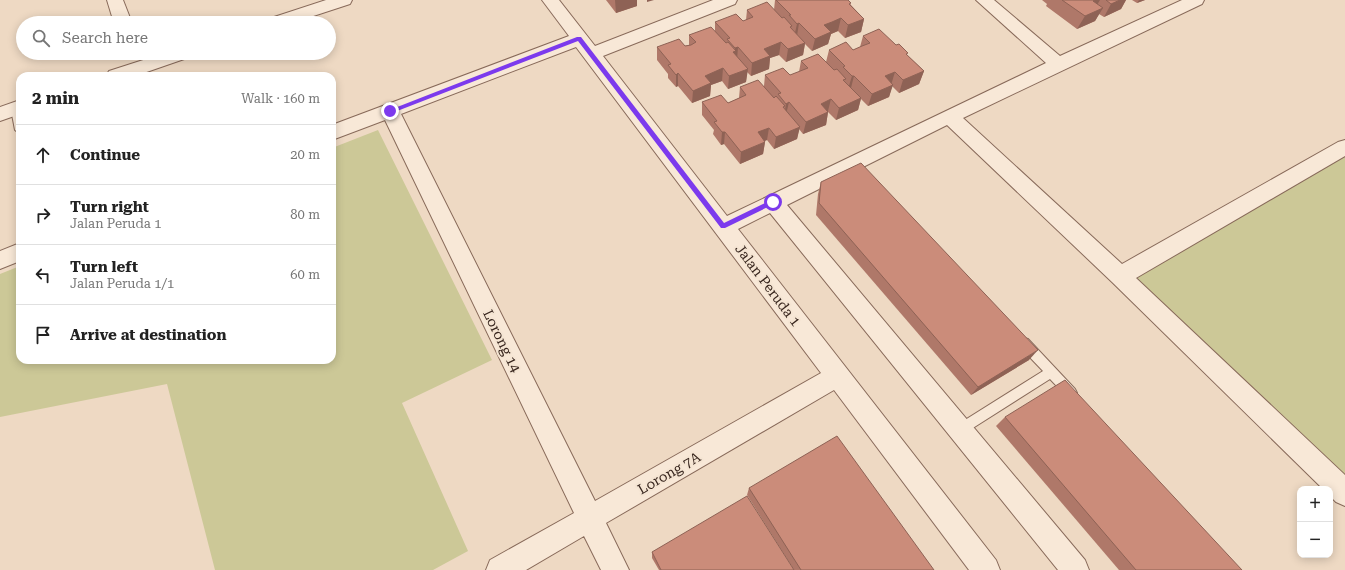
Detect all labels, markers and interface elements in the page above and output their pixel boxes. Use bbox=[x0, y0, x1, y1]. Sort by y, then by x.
search box bbox=[16, 16, 336, 60]
icon: search bbox=[30, 27, 52, 49]
text: Search here bbox=[62, 29, 148, 47]
text: 2 min bbox=[32, 88, 79, 108]
text: Walk · 160 m bbox=[241, 91, 320, 106]
route end bbox=[381, 102, 399, 120]
icon: ahead bbox=[32, 144, 54, 166]
text: Continue bbox=[70, 146, 140, 164]
text: 20 m bbox=[290, 147, 320, 162]
route start bbox=[764, 193, 782, 211]
text: Turn right bbox=[70, 198, 149, 216]
icon: right bbox=[32, 204, 54, 226]
text: 80 m bbox=[290, 207, 320, 222]
text: Jalan Peruda 1 bbox=[70, 216, 161, 231]
street label: Jalan Peruda 1 bbox=[732, 241, 804, 329]
text: Turn left bbox=[70, 258, 138, 276]
icon: left bbox=[32, 264, 54, 286]
text: 60 m bbox=[290, 267, 320, 282]
text: Jalan Peruda 1/1 bbox=[70, 276, 174, 291]
street label: Lorong 14 bbox=[480, 307, 524, 375]
icon: arrive bbox=[32, 324, 54, 346]
text: Arrive at destination bbox=[70, 326, 226, 344]
street label: Lorong 7A bbox=[635, 449, 703, 497]
map controls bbox=[1297, 486, 1333, 558]
button: + bbox=[1297, 486, 1333, 522]
button: − bbox=[1297, 522, 1333, 558]

